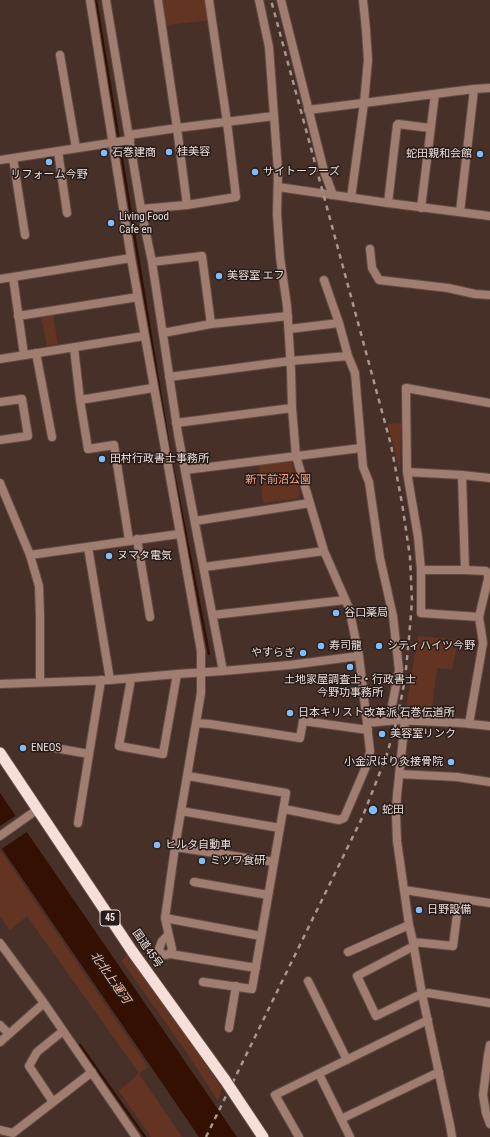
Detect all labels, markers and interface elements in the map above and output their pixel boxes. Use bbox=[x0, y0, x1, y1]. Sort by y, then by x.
place label: 桂美容 bbox=[177, 145, 210, 159]
place label: 石巻建商 bbox=[112, 146, 156, 160]
marker: 桂美容 bbox=[164, 147, 174, 157]
place label: 蛇田親和会館 bbox=[406, 147, 472, 161]
marker: 石巻建商 bbox=[99, 148, 109, 158]
marker: 蛇田親和会館 bbox=[475, 149, 485, 159]
marker: リフォーム今野 bbox=[44, 157, 54, 167]
place label: サイトーフーズ bbox=[263, 165, 340, 179]
marker: サイトーフーズ bbox=[250, 167, 260, 177]
place label: リフォーム今野 bbox=[11, 168, 87, 182]
place label: Living Food Cafe en bbox=[119, 210, 169, 236]
marker: Living Food Cafe en bbox=[106, 218, 116, 228]
place label: 美容室 エフ bbox=[227, 269, 285, 283]
marker: 美容室 エフ bbox=[214, 271, 224, 281]
place label: 田村行政書士事務所 bbox=[110, 452, 209, 466]
marker: 田村行政書士事務所 bbox=[97, 454, 107, 464]
park label: 新下前沼公園 bbox=[245, 473, 311, 487]
place label: ヌマタ電気 bbox=[117, 549, 172, 563]
marker: ヌマタ電気 bbox=[104, 551, 114, 561]
place label: 谷口薬局 bbox=[344, 606, 388, 620]
marker: 谷口薬局 bbox=[331, 608, 341, 618]
place label: 寿司龍 bbox=[329, 639, 362, 653]
place label: シティハイツ今野 bbox=[387, 639, 475, 653]
marker: 寿司龍 bbox=[316, 641, 326, 651]
marker: シティハイツ今野 bbox=[374, 641, 384, 651]
place label: やすらぎ bbox=[251, 646, 295, 660]
marker: やすらぎ bbox=[298, 648, 308, 658]
marker: 土地家屋調査士・行政書士 今野功事務所 bbox=[345, 662, 355, 672]
place label: 土地家屋調査士・行政書士 今野功事務所 bbox=[284, 673, 416, 699]
place label: 日本キリスト改革派 石巻伝道所 bbox=[298, 706, 455, 720]
marker: 日本キリスト改革派 石巻伝道所 bbox=[285, 708, 295, 718]
place label: 美容室リンク bbox=[390, 727, 456, 741]
marker: 美容室リンク bbox=[377, 729, 387, 739]
place label: ENEOS bbox=[31, 741, 61, 755]
marker: ENEOS bbox=[18, 743, 28, 753]
place label: 小金沢はり灸接骨院 bbox=[344, 755, 443, 769]
marker: 小金沢はり灸接骨院 bbox=[446, 757, 456, 767]
place label: 蛇田 bbox=[382, 803, 404, 817]
marker: 蛇田 bbox=[367, 804, 379, 816]
place label: ヒルタ自動車 bbox=[165, 838, 231, 852]
marker: ヒルタ自動車 bbox=[152, 840, 162, 850]
place label: ミツワ食研 bbox=[210, 854, 265, 868]
marker: ミツワ食研 bbox=[197, 856, 207, 866]
place label: 日野設備 bbox=[427, 903, 471, 917]
marker: 日野設備 bbox=[414, 905, 424, 915]
road number: 45 bbox=[100, 910, 120, 926]
street label: 国道45号 bbox=[129, 927, 165, 971]
water label: 北北上運河 bbox=[87, 949, 133, 1007]

